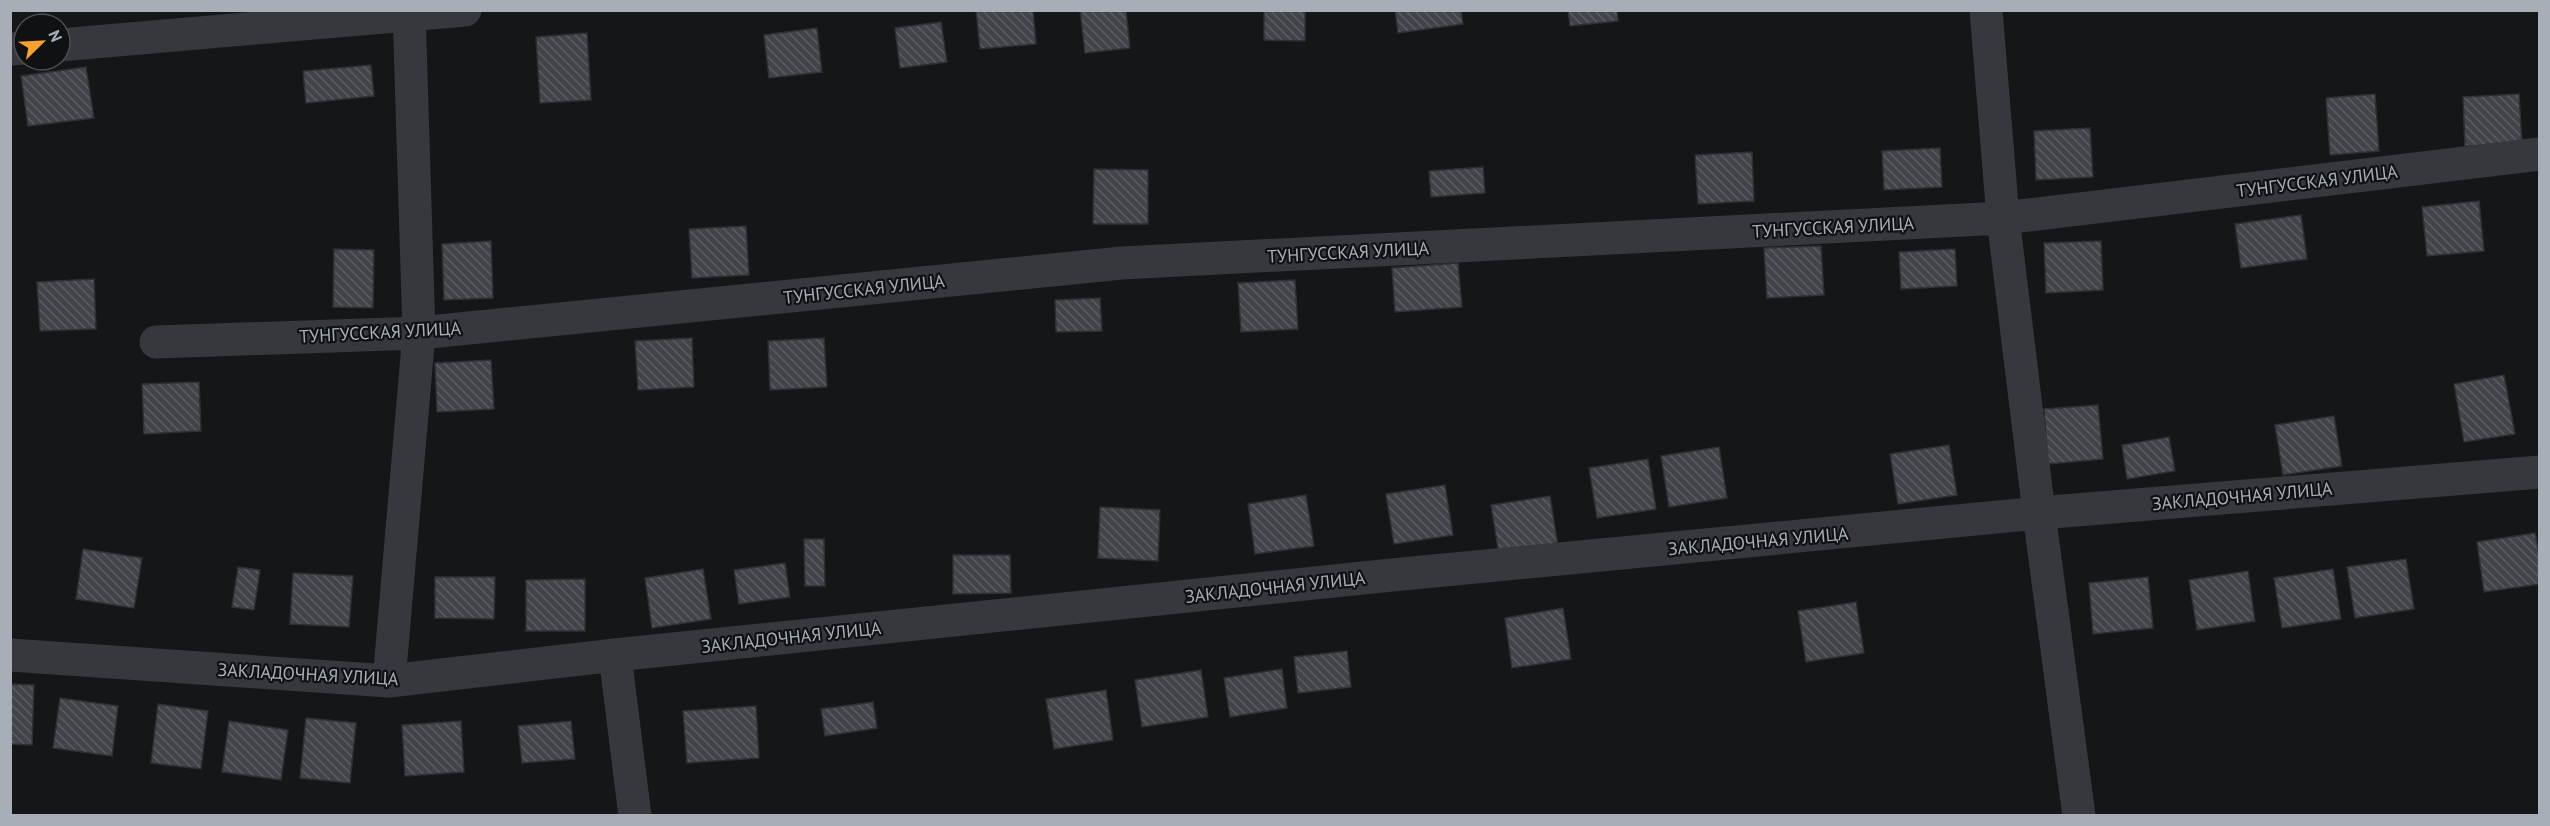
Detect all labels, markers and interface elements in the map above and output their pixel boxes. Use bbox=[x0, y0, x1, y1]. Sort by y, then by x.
north arrow bbox=[12, 12, 72, 72]
text: N bbox=[44, 27, 67, 45]
street label: ТУНГУССКАЯ УЛИЦА bbox=[2235, 160, 2399, 202]
street label: ТУНГУССКАЯ УЛИЦА bbox=[1751, 211, 1915, 243]
street label: ТУНГУССКАЯ УЛИЦА bbox=[1266, 236, 1430, 268]
street label: ТУНГУССКАЯ УЛИЦА bbox=[782, 269, 946, 309]
street label: ТУНГУССКАЯ УЛИЦА bbox=[298, 316, 462, 348]
street label: ЗАКЛАДОЧНАЯ УЛИЦА bbox=[2151, 477, 2334, 515]
street label: ЗАКЛАДОЧНАЯ УЛИЦА bbox=[1667, 522, 1850, 560]
street label: ЗАКЛАДОЧНАЯ УЛИЦА bbox=[1184, 566, 1367, 608]
street label: ЗАКЛАДОЧНАЯ УЛИЦА bbox=[700, 616, 883, 658]
street label: ЗАКЛАДОЧНАЯ УЛИЦА bbox=[217, 658, 399, 690]

